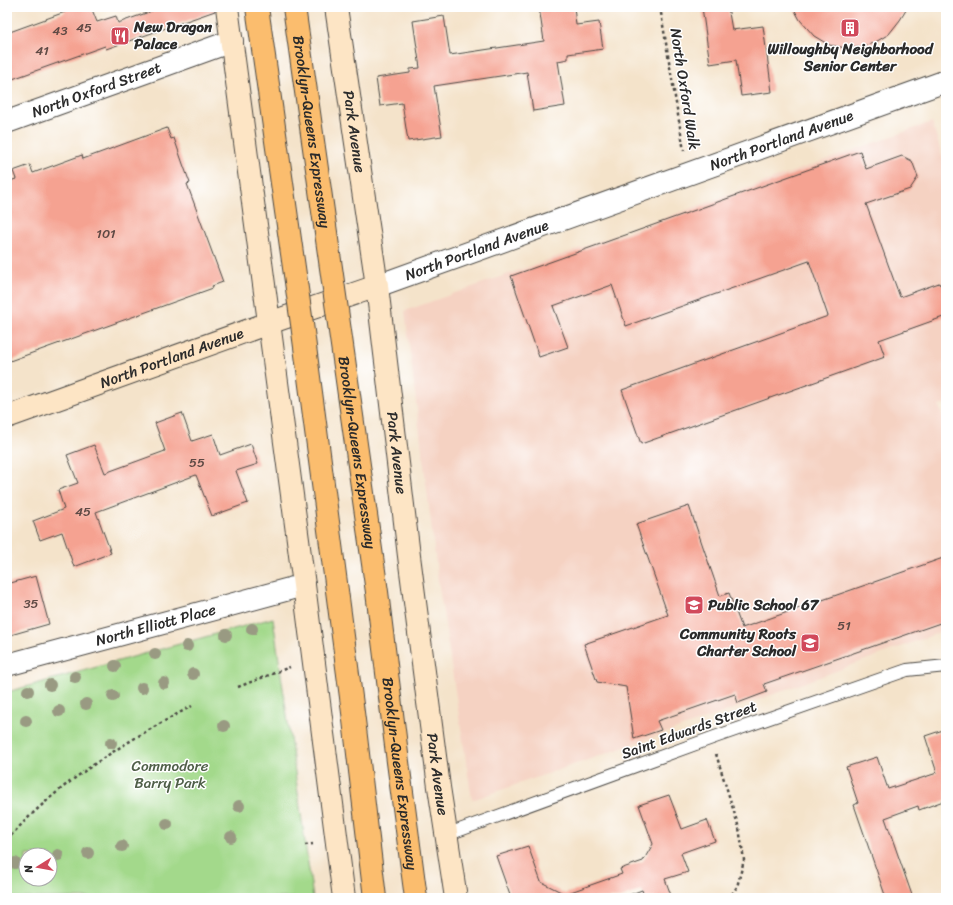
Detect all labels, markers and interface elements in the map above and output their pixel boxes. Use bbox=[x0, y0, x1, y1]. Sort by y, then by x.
place label: New Dragon Palace bbox=[133, 14, 213, 57]
house number: 45 bbox=[76, 16, 92, 39]
building icon: Willoughby Neighborhood Senior Center bbox=[839, 17, 861, 39]
house number: 43 bbox=[52, 19, 68, 42]
restaurant icon: New Dragon Palace bbox=[109, 25, 131, 47]
street label: North Oxford Walk bbox=[663, 26, 707, 152]
street label: Brooklyn-Queens Expressway bbox=[285, 34, 338, 230]
place label: Willoughby Neighborhood Senior Center bbox=[767, 36, 935, 79]
house number: 41 bbox=[35, 39, 49, 62]
street label: North Oxford Street bbox=[28, 54, 165, 125]
street label: Park Avenue bbox=[335, 89, 373, 175]
street label: North Portland Avenue bbox=[706, 102, 857, 178]
street label: North Portland Avenue bbox=[401, 212, 552, 288]
house number: 101 bbox=[96, 222, 116, 245]
street label: North Portland Avenue bbox=[96, 320, 247, 396]
street label: Brooklyn-Queens Expressway bbox=[331, 355, 384, 551]
street label: Park Avenue bbox=[379, 410, 415, 496]
house number: 55 bbox=[189, 451, 205, 474]
house number: 45 bbox=[75, 500, 91, 523]
house number: 35 bbox=[23, 592, 39, 615]
place label: Public School 67 bbox=[708, 592, 820, 618]
school or university icon: Public School 67 bbox=[683, 594, 705, 616]
street label: North Elliott Place bbox=[93, 596, 219, 654]
house number: 51 bbox=[837, 614, 851, 637]
place label: Community Roots Charter School bbox=[679, 621, 797, 664]
school or university icon: Community Roots Charter School bbox=[799, 632, 821, 654]
street label: Brooklyn-Queens Expressway bbox=[375, 676, 425, 872]
street label: Saint Edwards Street bbox=[617, 693, 761, 767]
street label: Park Avenue bbox=[419, 731, 456, 818]
park label: Commodore Barry Park bbox=[132, 753, 209, 796]
north arrow bbox=[18, 847, 58, 887]
text: N bbox=[19, 863, 39, 875]

